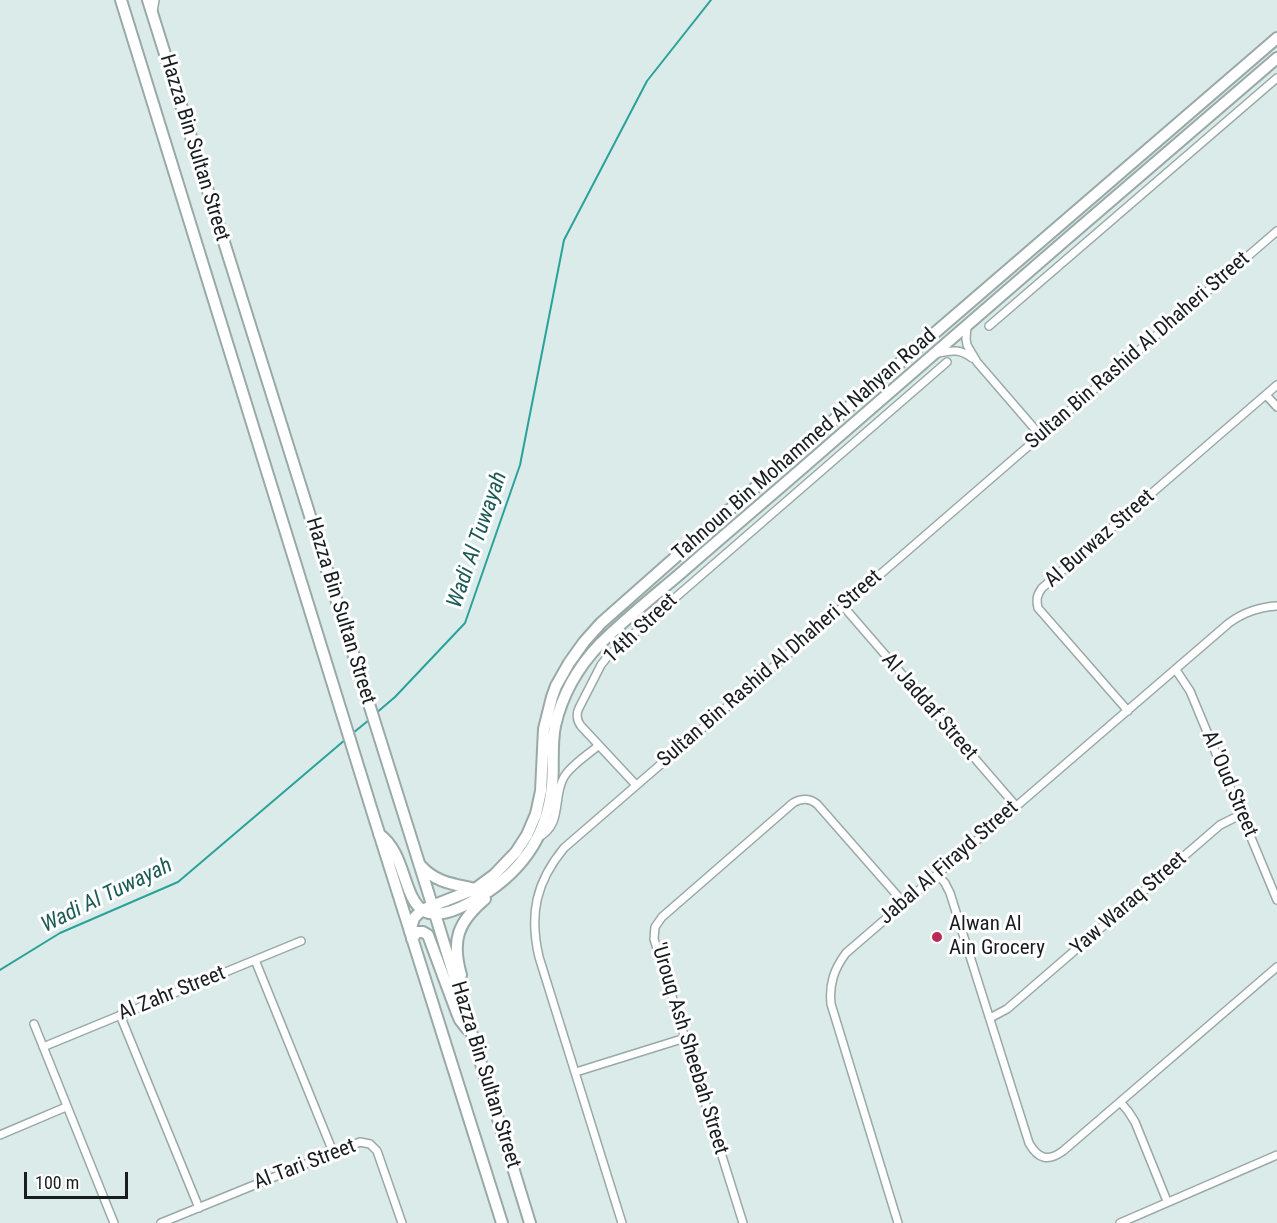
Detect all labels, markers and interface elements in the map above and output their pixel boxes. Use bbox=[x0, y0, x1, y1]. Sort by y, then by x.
street label: Hazza Bin Sultan Street bbox=[154, 52, 234, 244]
street label: Sultan Bin Rashid Al Dhaheri Street bbox=[1021, 247, 1255, 455]
street label: Tahnoun Bin Mohammed Al Nahyan Road bbox=[668, 324, 942, 566]
water label: Wadi Al Tuwayah bbox=[442, 468, 514, 612]
street label: Al Burwaz Street bbox=[1040, 485, 1160, 593]
street label: Hazza Bin Sultan Street bbox=[300, 515, 380, 707]
street label: Sultan Bin Rashid Al Dhaheri Street bbox=[653, 565, 887, 773]
street label: 14th Street bbox=[599, 589, 683, 669]
street label: Al Jaddaf Street bbox=[876, 648, 982, 766]
street label: Al 'Oud Street bbox=[1195, 727, 1263, 841]
street label: Jabal Al Firayd Street bbox=[874, 796, 1024, 930]
street label: Yaw Waraq Street bbox=[1066, 847, 1192, 961]
water label: Wadi Al Tuwayah bbox=[37, 853, 177, 939]
place label: Alwan Al Ain Grocery bbox=[949, 912, 1045, 962]
marker: Alwan Al Ain Grocery bbox=[930, 930, 944, 944]
street label: 'Urouq Ash Sheebah Street bbox=[645, 940, 733, 1158]
street label: Al Zahr Street bbox=[115, 961, 229, 1027]
street label: Hazza Bin Sultan Street bbox=[445, 979, 525, 1171]
street label: Al Tari Street bbox=[251, 1134, 359, 1196]
scale bar bbox=[27, 1160, 130, 1198]
text: 100 m bbox=[35, 1172, 79, 1193]

